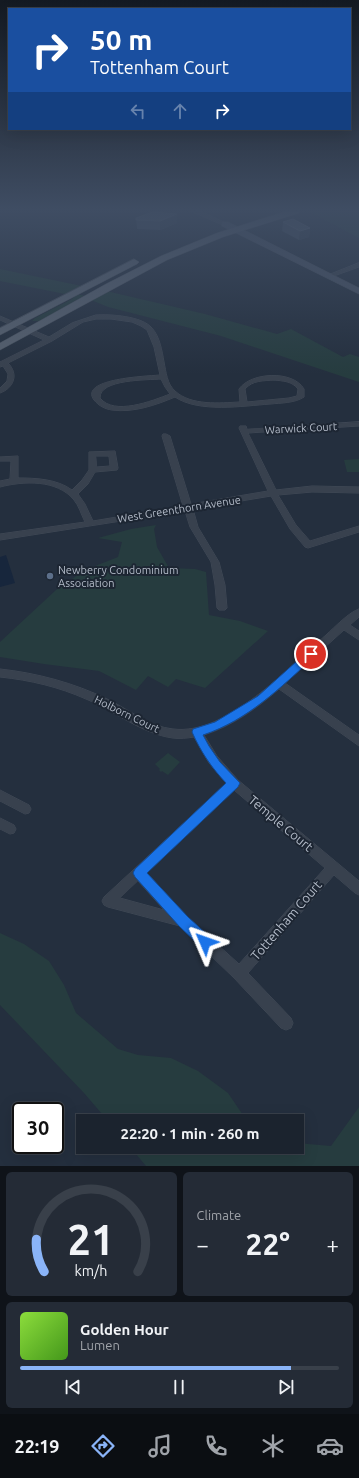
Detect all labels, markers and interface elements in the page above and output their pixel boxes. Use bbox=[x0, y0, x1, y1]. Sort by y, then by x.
icon: right bbox=[24, 24, 76, 76]
text: 50 m bbox=[90, 24, 152, 55]
text: Tottenham Court bbox=[90, 57, 229, 77]
icon: left bbox=[127, 100, 149, 122]
icon: ahead bbox=[169, 100, 191, 122]
icon: right bbox=[211, 100, 233, 122]
street label: Warwick Court bbox=[265, 420, 338, 436]
street label: West Greenthorn Avenue bbox=[117, 493, 241, 525]
place label: Newberry Condominium Association bbox=[58, 564, 179, 589]
marker: Newberry Condominium Association bbox=[45, 571, 55, 581]
pin bbox=[294, 637, 328, 671]
icon: arrive bbox=[300, 643, 322, 665]
street label: Holborn Court bbox=[93, 693, 162, 735]
street label: Temple Court bbox=[246, 792, 316, 854]
street label: Tottenham Court bbox=[248, 878, 324, 962]
position arrow bbox=[184, 921, 226, 963]
speed limit sign: 30 bbox=[12, 1102, 64, 1154]
text: 22:20 · 1 min · 260 m bbox=[121, 1125, 259, 1142]
text: Climate bbox=[197, 1208, 241, 1222]
text: 21 bbox=[68, 1216, 115, 1263]
text: 22° bbox=[246, 1227, 290, 1261]
text: − bbox=[197, 1232, 209, 1257]
text: + bbox=[327, 1232, 339, 1257]
text: km/h bbox=[75, 1263, 108, 1279]
text: Golden Hour bbox=[80, 1321, 169, 1338]
text: Lumen bbox=[80, 1338, 120, 1352]
icon: previous bbox=[62, 1376, 84, 1398]
icon: pause bbox=[168, 1376, 190, 1398]
icon: next bbox=[275, 1376, 297, 1398]
icon: directions bbox=[89, 1432, 117, 1460]
icon: music bbox=[146, 1432, 174, 1460]
icon: phone bbox=[202, 1432, 230, 1460]
icon: climate bbox=[259, 1432, 287, 1460]
icon: car bbox=[316, 1432, 344, 1460]
text: 22:19 bbox=[14, 1436, 60, 1456]

